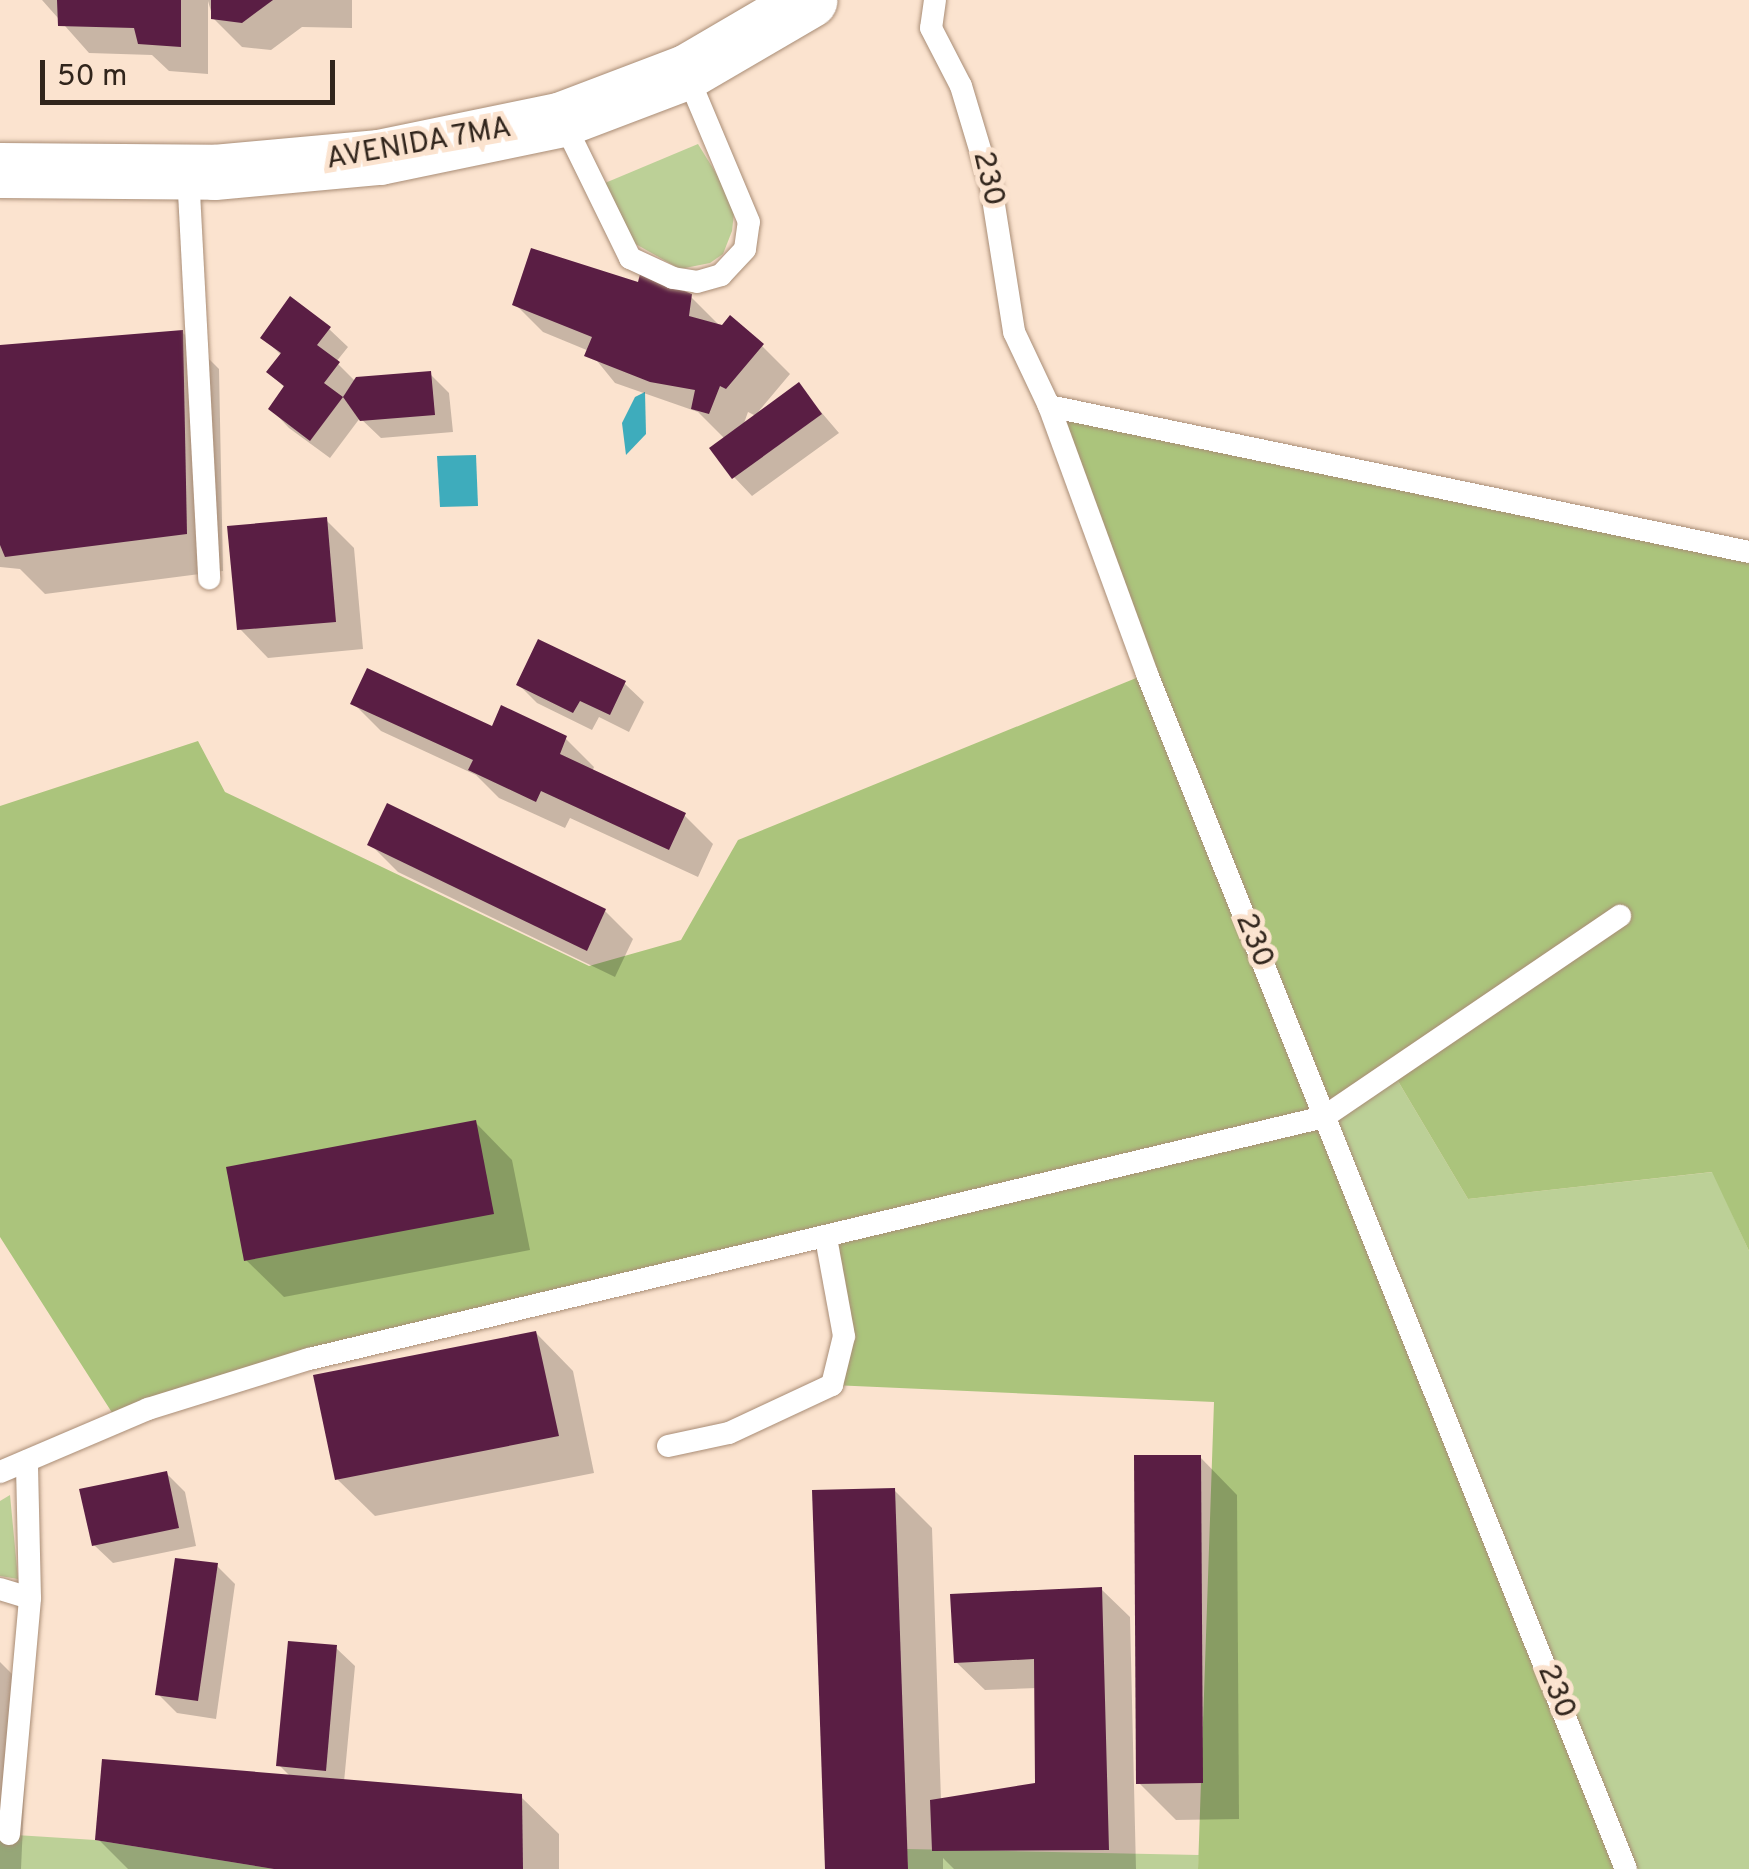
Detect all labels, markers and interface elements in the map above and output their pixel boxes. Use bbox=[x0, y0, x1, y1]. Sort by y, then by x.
scale bar bbox=[45, 40, 340, 102]
text: 50 m bbox=[57, 59, 127, 96]
street label: AVENIDA 7MA bbox=[322, 111, 516, 179]
street label: 230 bbox=[963, 148, 1011, 210]
street label: 230 bbox=[1226, 909, 1280, 973]
street label: 230 bbox=[1528, 1660, 1582, 1724]

